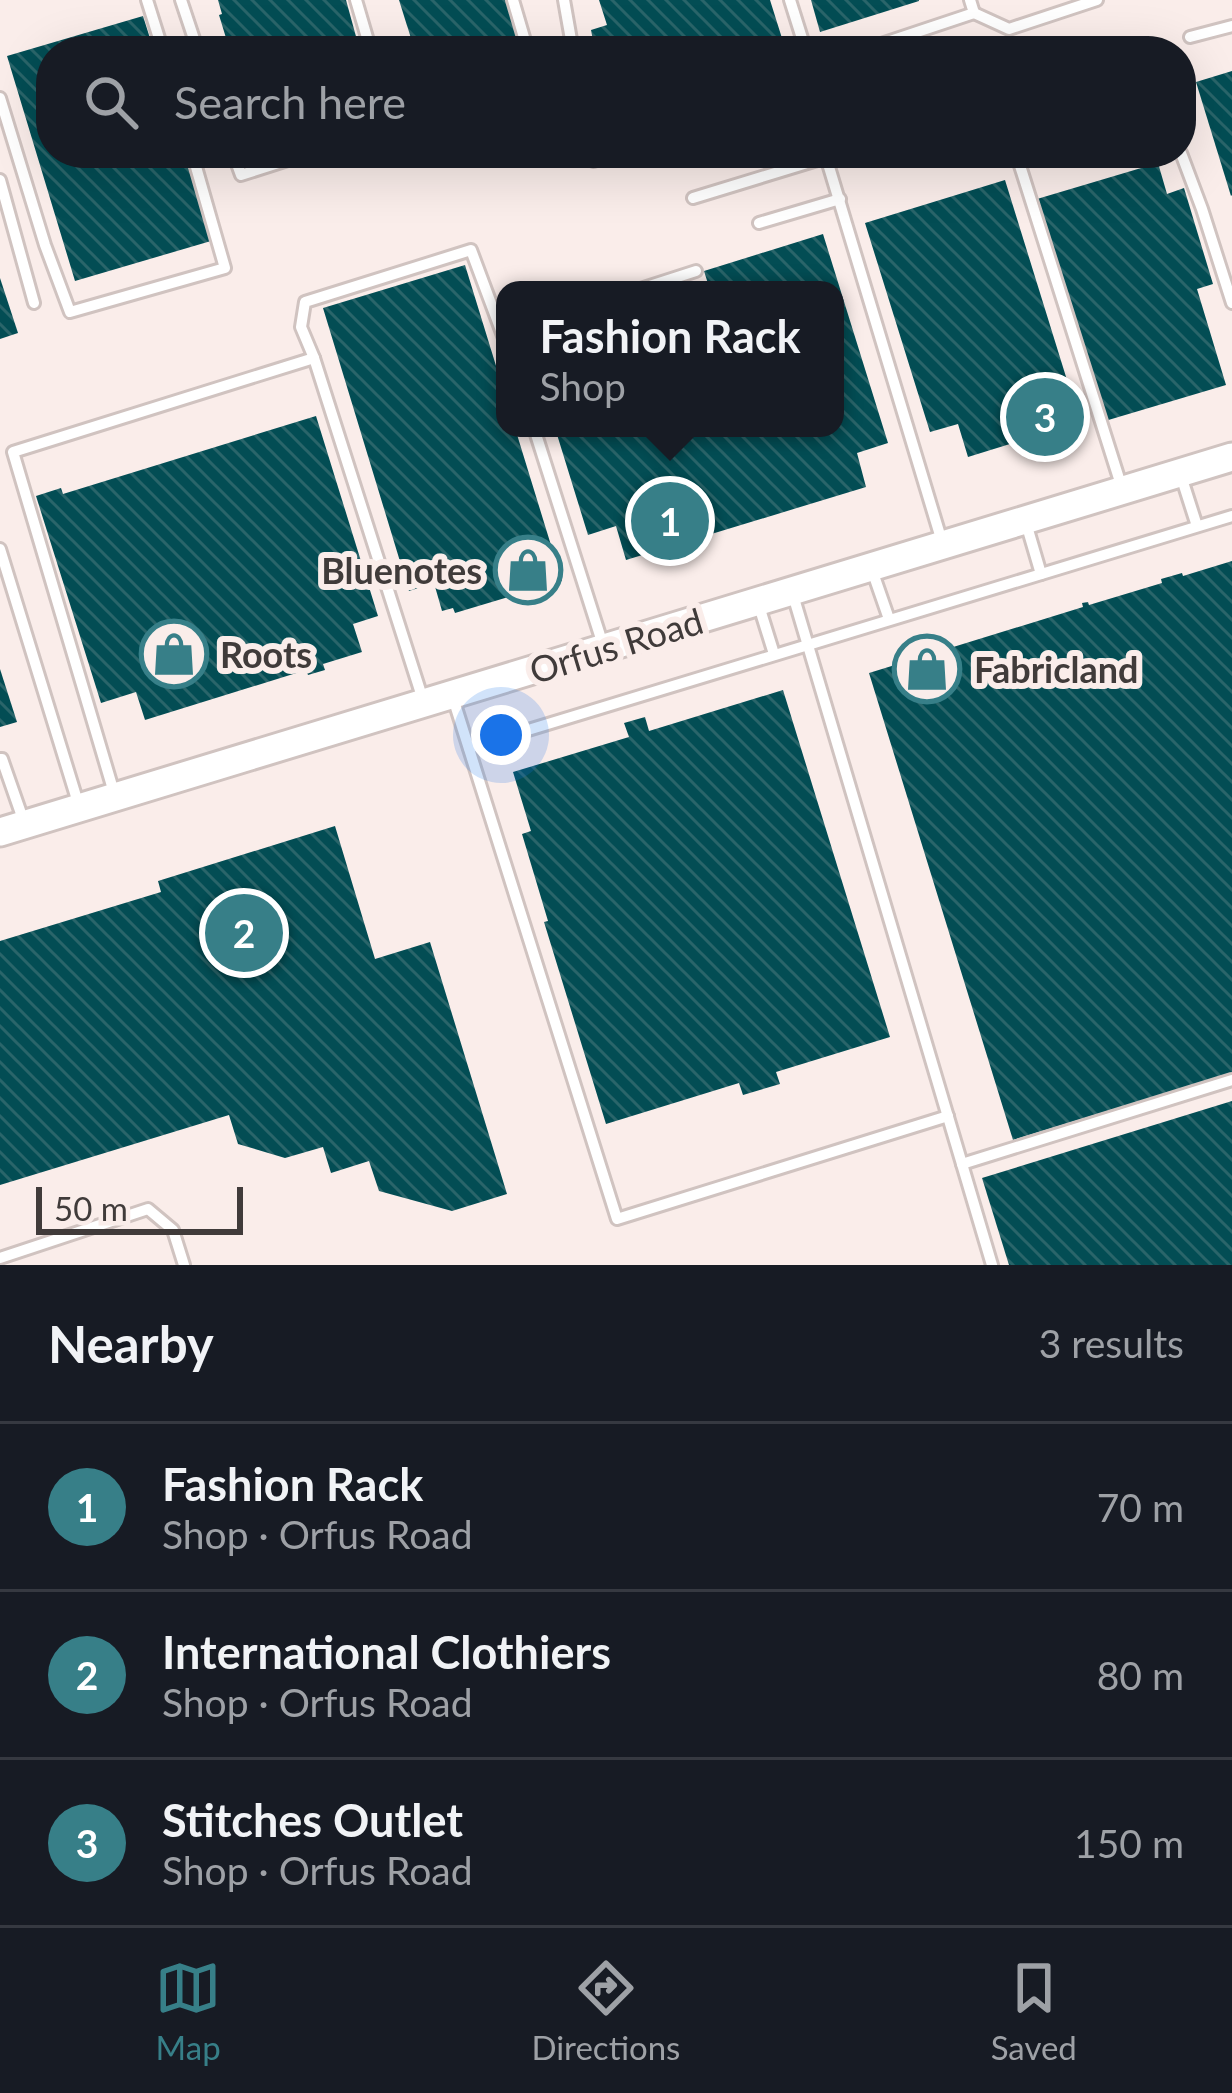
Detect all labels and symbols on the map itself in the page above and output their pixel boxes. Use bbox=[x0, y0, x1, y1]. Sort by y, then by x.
pin: 3 bbox=[1006, 372, 1084, 462]
pin: 1 bbox=[631, 476, 709, 566]
shop icon: Bluenotes bbox=[493, 535, 563, 605]
place label: Bluenotes bbox=[321, 548, 482, 592]
street label: Orfus Road bbox=[524, 598, 708, 692]
shop icon: Roots bbox=[139, 619, 209, 689]
place label: Roots bbox=[220, 632, 312, 676]
shop icon: Fabricland bbox=[892, 634, 962, 704]
place label: Fabricland bbox=[974, 647, 1139, 691]
your location bbox=[471, 705, 531, 765]
pin: 2 bbox=[205, 888, 283, 978]
scale bar bbox=[36, 1181, 243, 1234]

